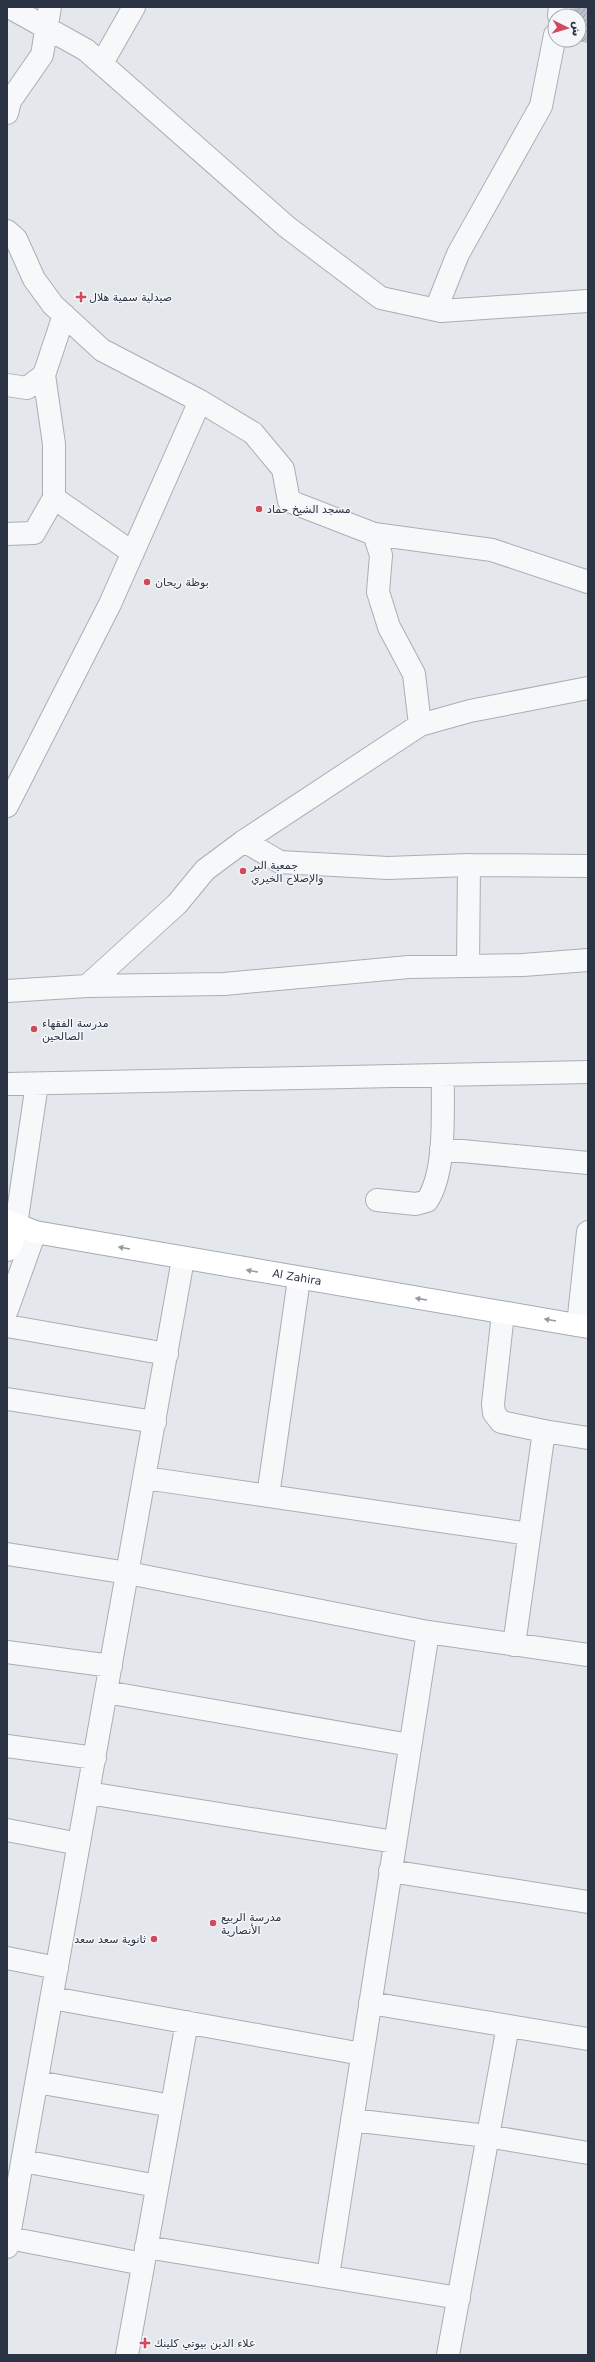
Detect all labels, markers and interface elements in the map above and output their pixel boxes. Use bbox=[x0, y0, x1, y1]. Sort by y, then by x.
north arrow bbox=[547, 8, 587, 48]
text: ش bbox=[569, 21, 584, 37]
place label: صيدلية سمية هلال bbox=[89, 291, 172, 304]
marker: صيدلية سمية هلال bbox=[76, 292, 86, 302]
place label: مسجد الشيخ حماد bbox=[267, 503, 351, 516]
marker: مسجد الشيخ حماد bbox=[254, 504, 264, 514]
place label: بوظة ريحان bbox=[155, 576, 209, 589]
marker: بوظة ريحان bbox=[142, 577, 152, 587]
place label: جمعية البر والإصلاح الخيري bbox=[250, 859, 324, 885]
marker: جمعية البر والإصلاح الخيري bbox=[238, 866, 248, 876]
place label: مدرسة الفقهاء الصالحين bbox=[42, 1017, 109, 1043]
marker: مدرسة الفقهاء الصالحين bbox=[29, 1024, 39, 1034]
one-way arrow bbox=[118, 1245, 130, 1251]
street label: Al Zahira bbox=[271, 1266, 323, 1288]
one-way arrow bbox=[246, 1267, 258, 1273]
one-way arrow bbox=[415, 1296, 427, 1302]
one-way arrow bbox=[543, 1317, 556, 1323]
place label: مدرسة الربيع الأنصارية bbox=[221, 1911, 281, 1937]
marker: مدرسة الربيع الأنصارية bbox=[208, 1918, 218, 1928]
place label: ثانوية سعد سعد bbox=[74, 1933, 146, 1946]
marker: ثانوية سعد سعد bbox=[149, 1934, 159, 1944]
marker: علاء الدين بيوتي كلينك bbox=[139, 2337, 151, 2349]
place label: علاء الدين بيوتي كلينك bbox=[154, 2337, 256, 2350]

